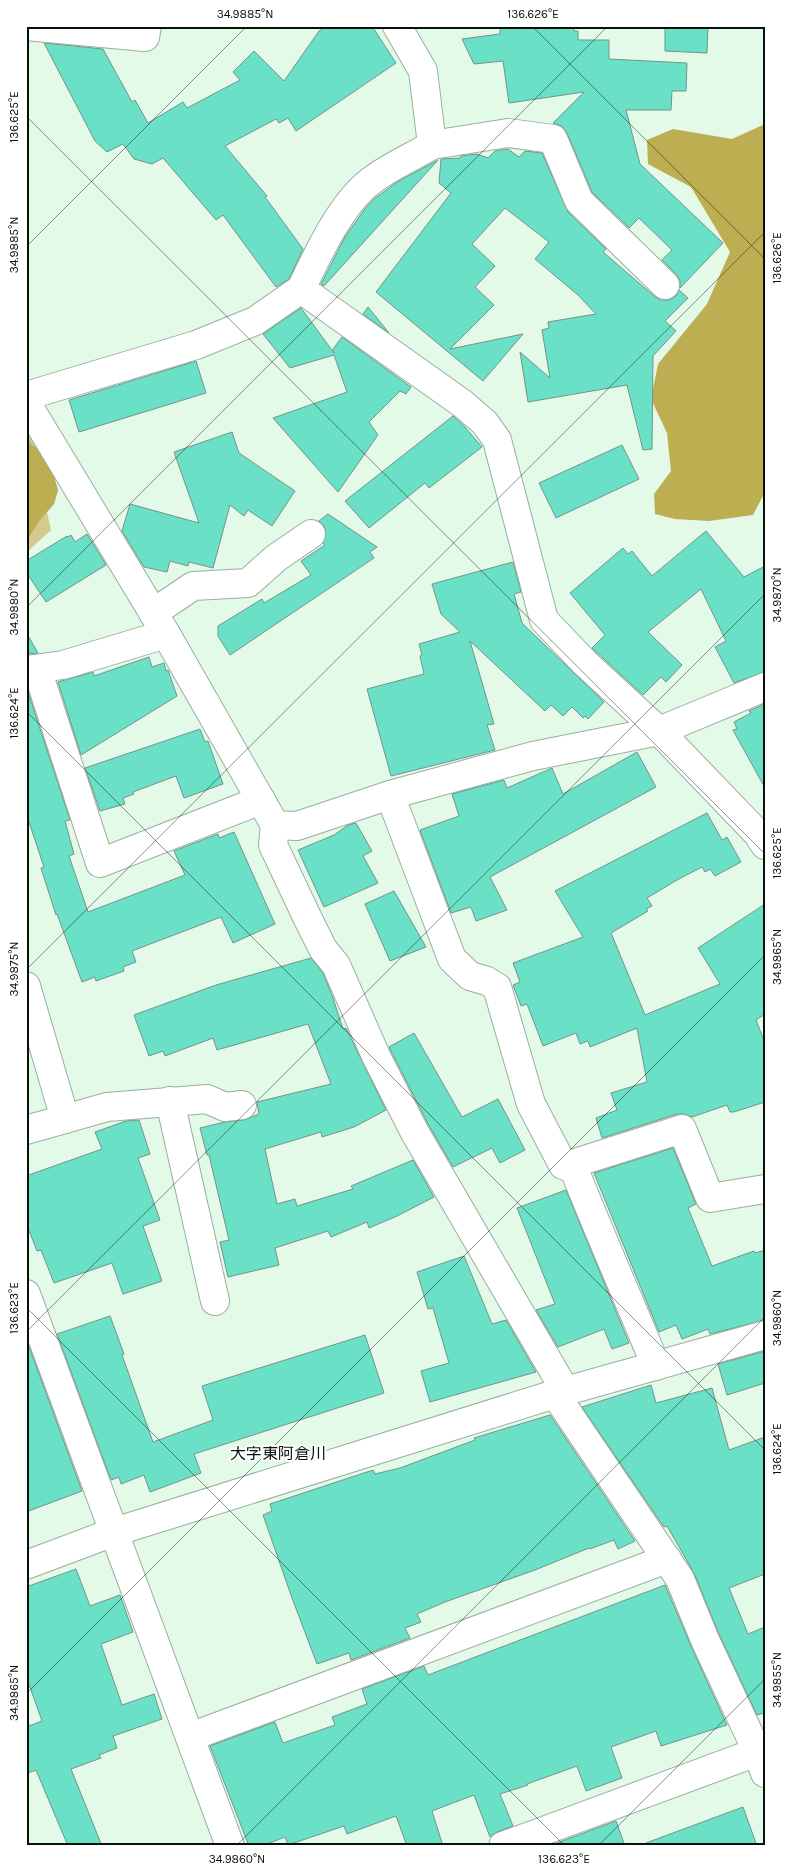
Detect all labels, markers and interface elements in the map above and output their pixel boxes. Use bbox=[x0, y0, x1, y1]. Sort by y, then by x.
text: 34.9885°N bbox=[217, 7, 273, 21]
text: 136.626°E bbox=[507, 7, 559, 21]
text: 136.625°E bbox=[7, 91, 21, 143]
text: 34.9885°N bbox=[7, 217, 21, 273]
text: 136.626°E bbox=[770, 232, 784, 284]
text: 34.9870°N bbox=[770, 567, 784, 623]
text: 34.9880°N bbox=[7, 578, 21, 636]
text: 136.624°E bbox=[7, 687, 21, 739]
text: 136.625°E bbox=[770, 827, 784, 879]
text: 34.9865°N bbox=[770, 929, 784, 985]
text: 34.9875°N bbox=[7, 942, 21, 996]
text: 136.623°E bbox=[7, 1282, 21, 1334]
text: 34.9860°N bbox=[770, 1290, 784, 1346]
text: 136.624°E bbox=[770, 1423, 784, 1475]
district label: 大字東阿倉川 bbox=[230, 1444, 326, 1463]
text: 34.9855°N bbox=[770, 1652, 784, 1708]
text: 34.9865°N bbox=[7, 1665, 21, 1721]
text: 34.9860°N bbox=[209, 1852, 265, 1866]
text: 136.623°E bbox=[538, 1852, 590, 1866]

